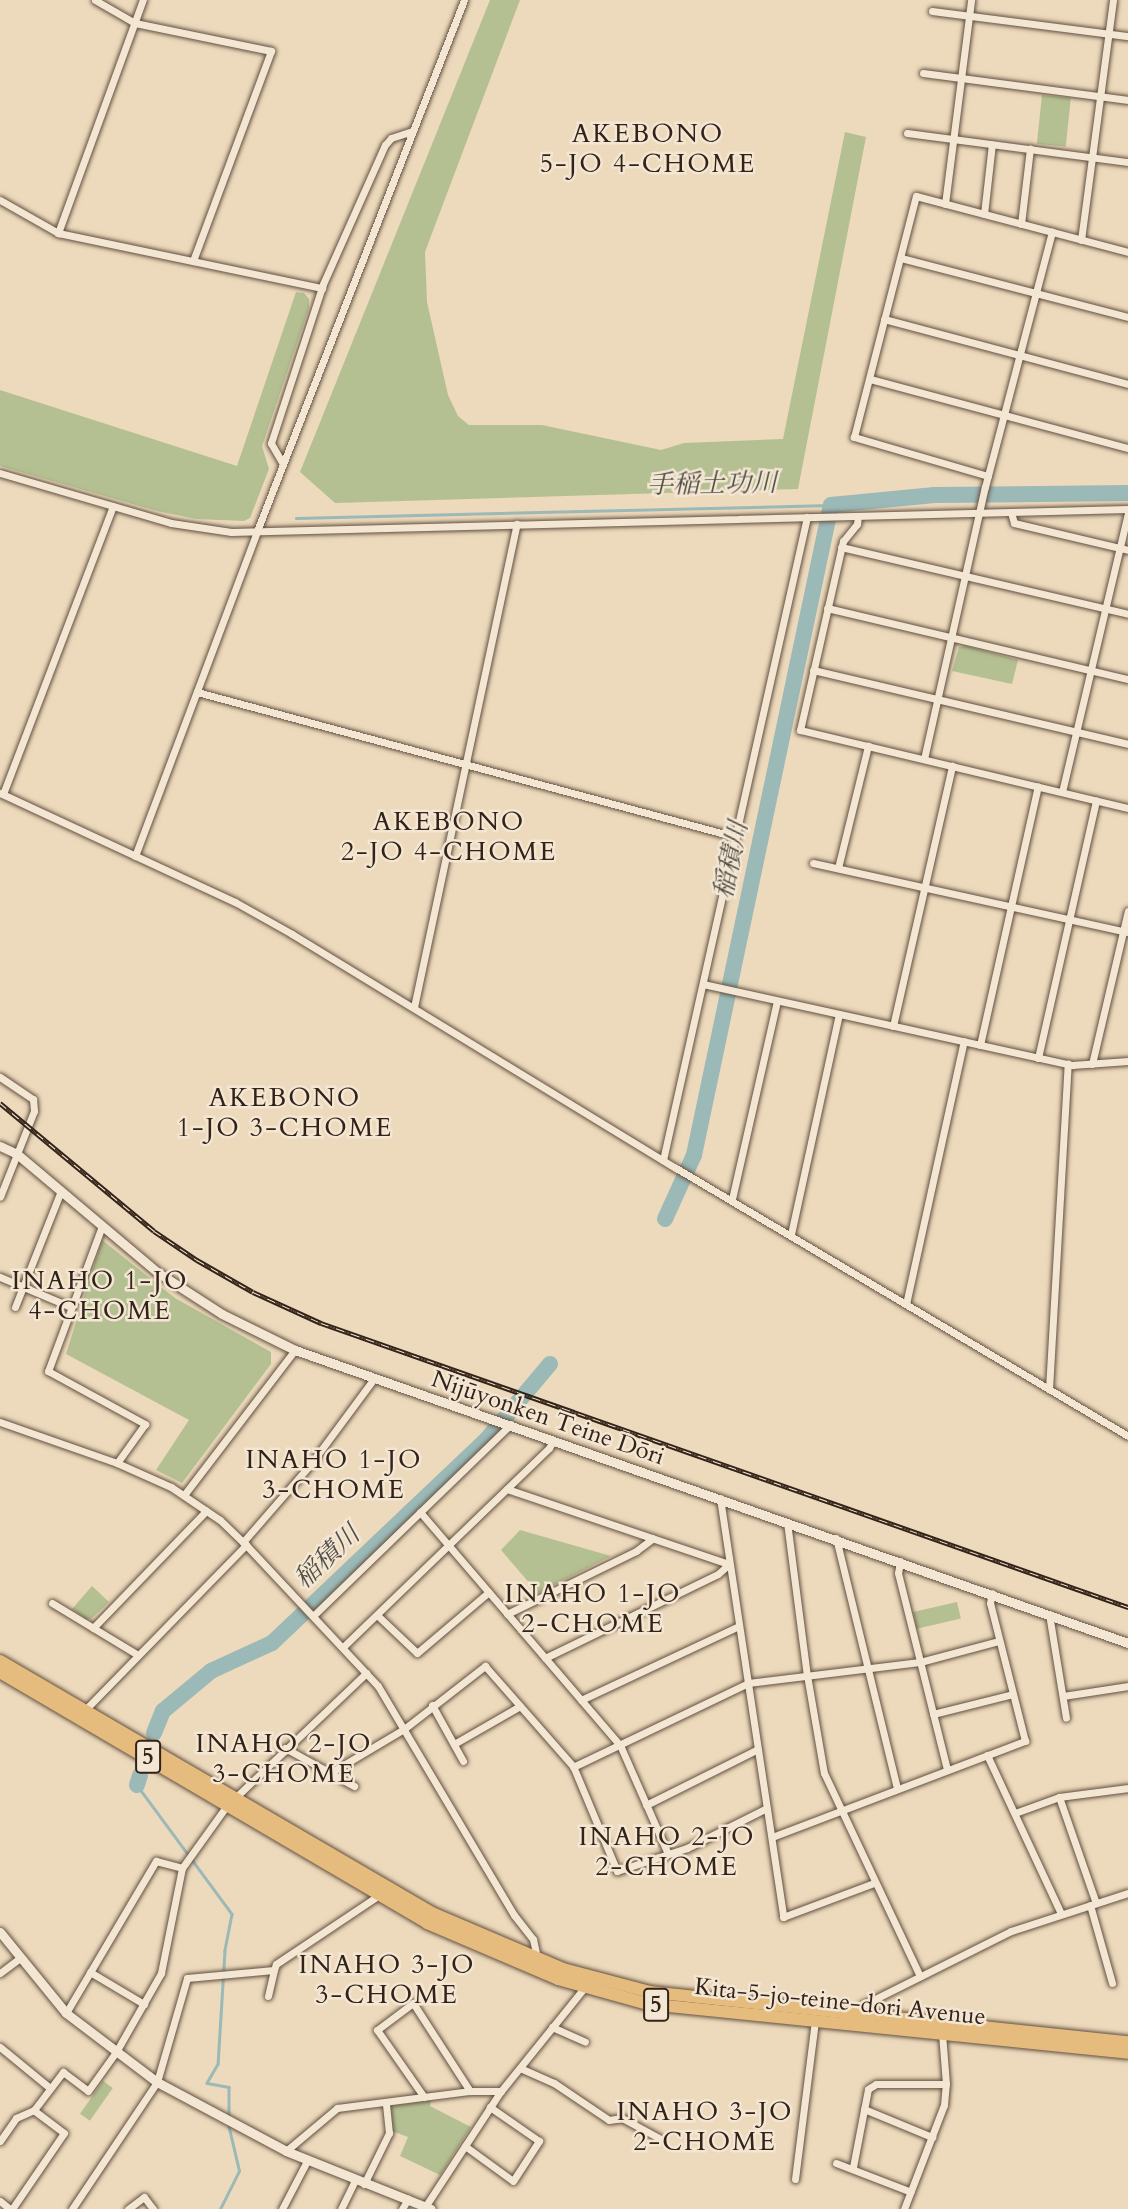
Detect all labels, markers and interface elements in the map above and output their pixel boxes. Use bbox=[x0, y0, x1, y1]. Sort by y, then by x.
district label: AKEBONO 5-JO 4-CHOME bbox=[541, 118, 755, 180]
water label: 手稲土功川 bbox=[647, 467, 777, 501]
district label: AKEBONO 2-JO 4-CHOME bbox=[342, 806, 556, 868]
water label: 稲積川 bbox=[708, 819, 754, 901]
district label: AKEBONO 1-JO 3-CHOME bbox=[178, 1082, 392, 1144]
district label: INAHO 1-JO 4-CHOME bbox=[13, 1265, 187, 1326]
street label: Nijūyonken Teine Dōri bbox=[428, 1365, 668, 1471]
district label: INAHO 1-JO 3-CHOME bbox=[247, 1444, 421, 1506]
water label: 稲積川 bbox=[288, 1519, 366, 1595]
district label: INAHO 1-JO 2-CHOME bbox=[506, 1578, 680, 1640]
district label: INAHO 2-JO 3-CHOME bbox=[197, 1728, 371, 1790]
road number: 5 bbox=[134, 1738, 162, 1776]
district label: INAHO 2-JO 2-CHOME bbox=[580, 1821, 754, 1882]
district label: INAHO 3-JO 3-CHOME bbox=[300, 1949, 474, 2010]
street label: Kita-5-jo-teine-dori Avenue bbox=[693, 1972, 987, 2032]
road number: 5 bbox=[642, 1986, 670, 2024]
district label: INAHO 3-JO 2-CHOME bbox=[618, 2096, 792, 2158]

